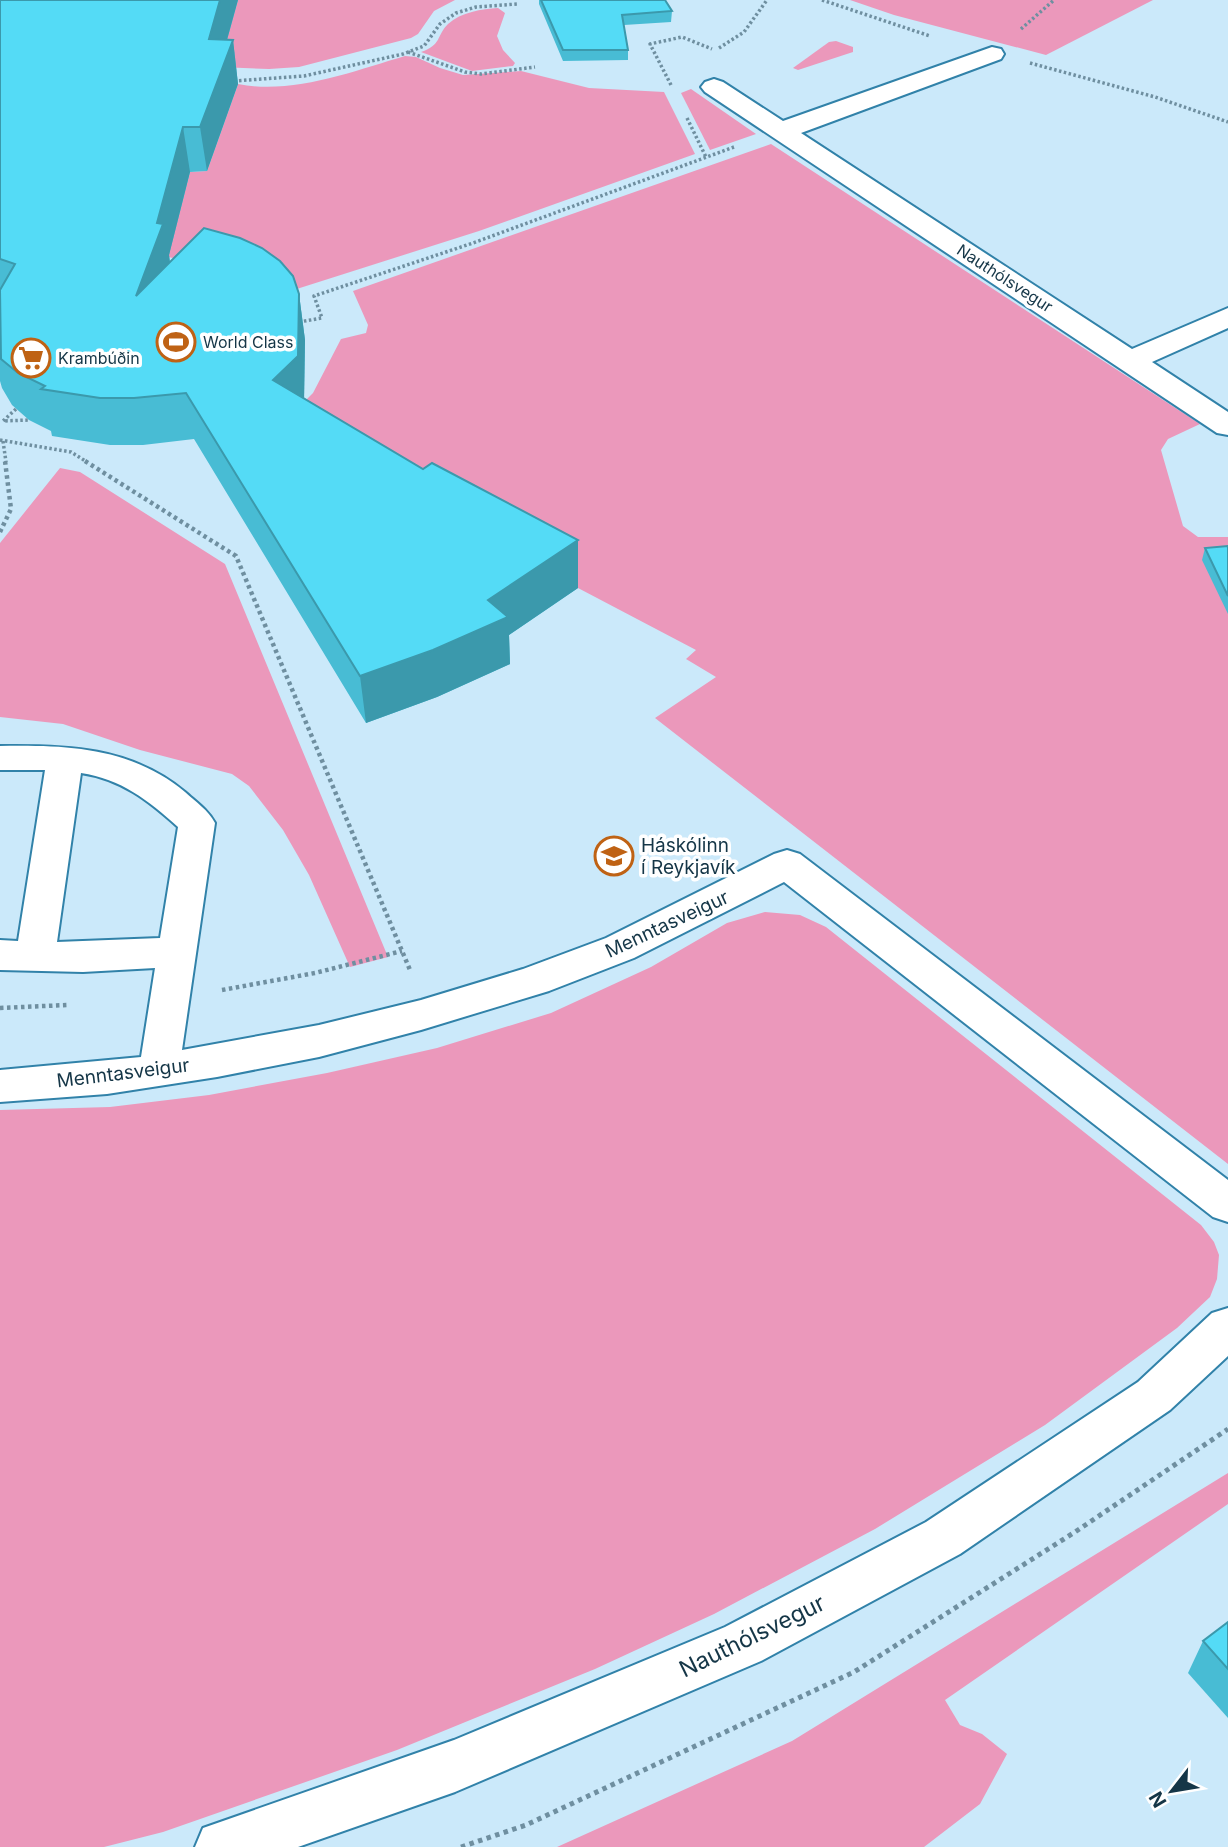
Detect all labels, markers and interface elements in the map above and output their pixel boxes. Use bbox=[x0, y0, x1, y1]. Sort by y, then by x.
street label: Nauthólsvegur bbox=[953, 240, 1057, 316]
sports icon: World Class bbox=[155, 321, 197, 363]
place label: World Class bbox=[203, 332, 293, 352]
supermarket icon: Krambúðin bbox=[10, 337, 52, 379]
place label: Krambúðin bbox=[58, 348, 140, 368]
place label: Háskólinn í Reykjavík bbox=[641, 834, 736, 879]
school or university icon: Háskólinn í Reykjavík bbox=[593, 835, 635, 877]
street label: Menntasveigur bbox=[602, 885, 732, 963]
street label: Menntasveigur bbox=[55, 1053, 191, 1093]
street label: Nauthólsvegur bbox=[675, 1588, 830, 1683]
north arrow bbox=[1137, 1756, 1207, 1826]
text: N bbox=[1144, 1787, 1171, 1812]

